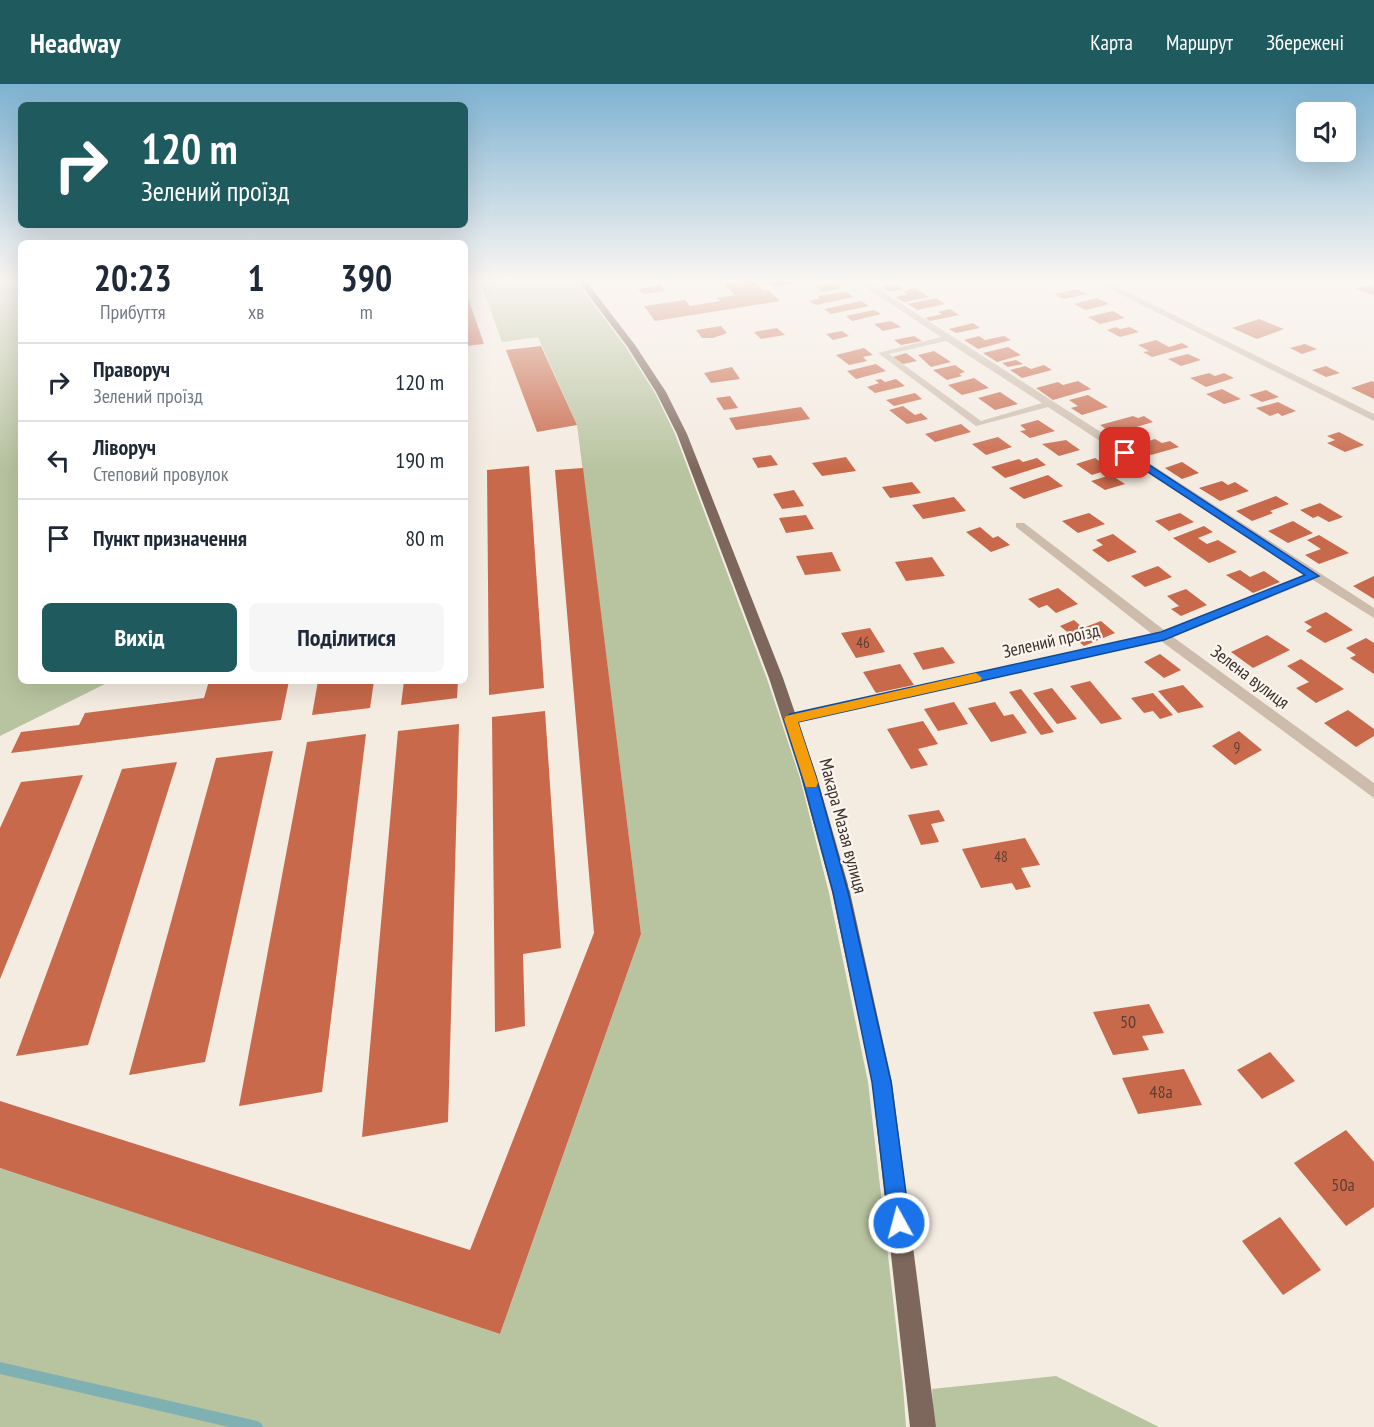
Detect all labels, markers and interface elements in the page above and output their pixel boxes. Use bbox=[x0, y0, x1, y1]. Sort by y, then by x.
text: Headway bbox=[30, 24, 120, 61]
text: Карта bbox=[1090, 29, 1133, 56]
text: Маршрут bbox=[1166, 29, 1233, 56]
text: Збережені bbox=[1266, 29, 1344, 56]
map controls bbox=[1296, 102, 1356, 162]
button: sound bbox=[1296, 102, 1356, 162]
text: 120 m bbox=[141, 121, 238, 176]
icon: right bbox=[42, 126, 120, 204]
text: Зелений проїзд bbox=[141, 174, 289, 208]
text: 20:23 bbox=[94, 254, 172, 301]
text: 1 bbox=[248, 254, 265, 301]
text: 390 bbox=[341, 254, 392, 301]
text: Прибуття bbox=[100, 299, 165, 325]
text: хв bbox=[248, 299, 264, 325]
text: m bbox=[360, 299, 373, 325]
text: Праворуч bbox=[93, 355, 170, 383]
icon: right bbox=[42, 366, 75, 399]
text: 120 m bbox=[395, 368, 444, 396]
text: Зелений проїзд bbox=[93, 383, 203, 409]
pin bbox=[1099, 427, 1150, 478]
text: Ліворуч bbox=[93, 433, 156, 461]
icon: arrive bbox=[1108, 436, 1141, 469]
icon: left bbox=[42, 444, 75, 477]
text: 190 m bbox=[395, 446, 444, 474]
text: Степовий провулок bbox=[93, 461, 228, 487]
icon: arrive bbox=[42, 522, 75, 555]
text: Пункт призначення bbox=[93, 524, 247, 552]
text: 80 m bbox=[405, 524, 444, 552]
button: Вихід bbox=[42, 603, 237, 672]
button: Поділитися bbox=[249, 603, 444, 672]
street label: Зелений проїзд bbox=[1000, 618, 1102, 663]
house number: 46 bbox=[856, 633, 870, 652]
street label: Зелена вулиця bbox=[1206, 640, 1294, 714]
house number: 9 bbox=[1234, 738, 1240, 757]
street label: Макара Мазая вулиця bbox=[814, 756, 873, 896]
house number: 48 bbox=[994, 847, 1008, 866]
house number: 50 bbox=[1120, 1010, 1136, 1033]
house number: 48а bbox=[1149, 1080, 1173, 1103]
house number: 50а bbox=[1331, 1173, 1355, 1196]
position arrow bbox=[867, 1191, 931, 1255]

